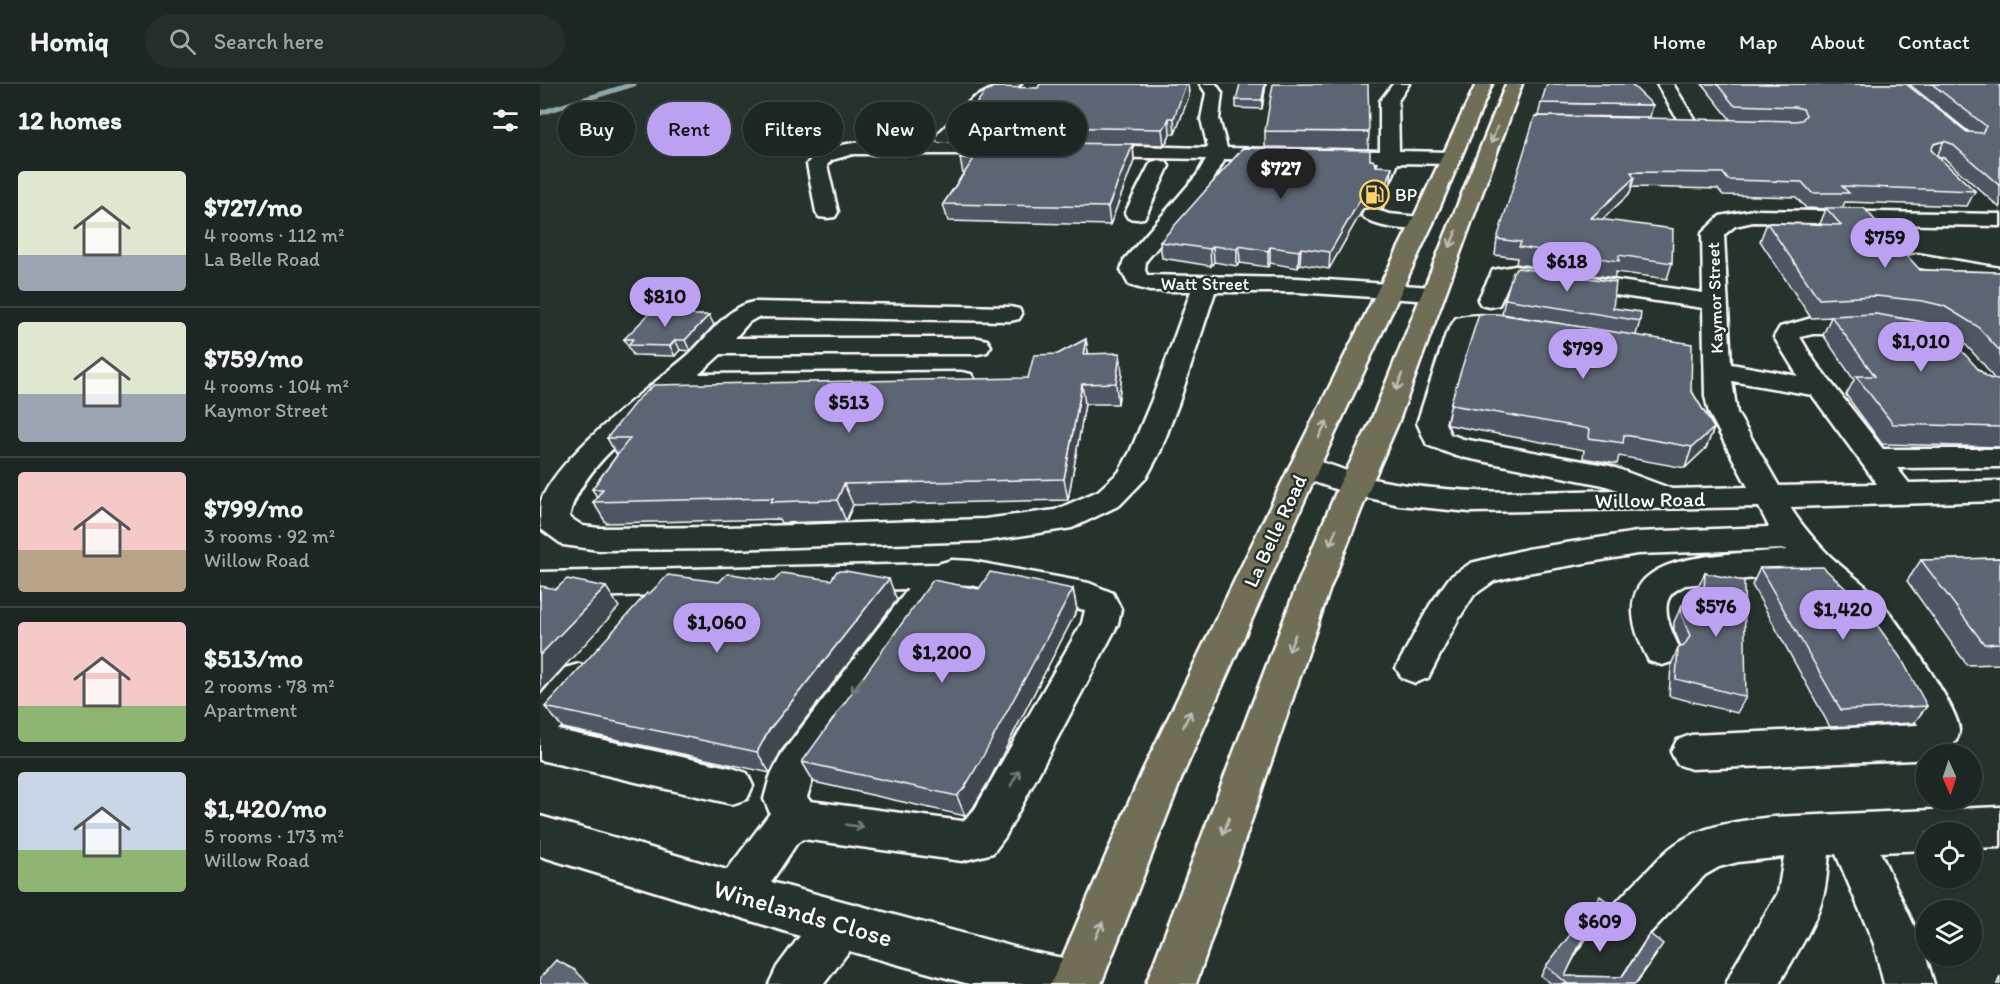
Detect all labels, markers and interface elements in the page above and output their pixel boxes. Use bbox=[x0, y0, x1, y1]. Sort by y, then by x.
search box bbox=[145, 14, 565, 68]
text: Homiq bbox=[30, 24, 109, 58]
icon: search bbox=[166, 25, 199, 58]
text: Search here bbox=[214, 28, 324, 55]
text: Home bbox=[1653, 29, 1706, 54]
text: Map bbox=[1739, 29, 1778, 54]
text: About bbox=[1811, 29, 1865, 54]
text: Contact bbox=[1898, 29, 1970, 54]
chip: Buy bbox=[558, 102, 635, 156]
chip: Rent bbox=[647, 102, 731, 156]
chip: Filters bbox=[743, 102, 843, 156]
chip: New bbox=[855, 102, 935, 156]
chip: Apartment bbox=[947, 102, 1087, 156]
text: 12 homes bbox=[18, 104, 122, 136]
icon: filters bbox=[489, 104, 522, 137]
one-way arrow bbox=[1488, 125, 1499, 143]
pin: $727 bbox=[1245, 149, 1317, 200]
text: $727 bbox=[1261, 156, 1301, 180]
fuel station icon: BP bbox=[1358, 179, 1390, 211]
place label: BP bbox=[1395, 184, 1417, 206]
text: $727/mo bbox=[204, 191, 303, 223]
icon: home bbox=[66, 195, 138, 267]
pin: $759 bbox=[1849, 218, 1921, 269]
text: 4 rooms · 112 m² bbox=[204, 223, 344, 247]
text: $759 bbox=[1864, 225, 1906, 249]
one-way arrow bbox=[1447, 230, 1458, 248]
pin: $618 bbox=[1531, 242, 1603, 293]
street label: Kaymor Street bbox=[1702, 242, 1728, 354]
text: La Belle Road bbox=[204, 247, 320, 271]
text: $618 bbox=[1547, 249, 1587, 273]
street label: Watt Street bbox=[1161, 273, 1250, 295]
pin: $810 bbox=[629, 277, 701, 328]
text: $810 bbox=[644, 284, 686, 308]
pin: $1,010 bbox=[1872, 322, 1970, 373]
pin: $799 bbox=[1547, 329, 1619, 380]
text: $1,010 bbox=[1892, 329, 1950, 353]
text: $799 bbox=[1563, 336, 1603, 360]
text: $759/mo bbox=[204, 342, 303, 374]
icon: home bbox=[66, 346, 138, 418]
one-way arrow bbox=[1393, 373, 1404, 391]
text: 4 rooms · 104 m² bbox=[204, 374, 349, 398]
pin: $513 bbox=[813, 383, 885, 434]
text: $513 bbox=[829, 390, 869, 414]
text: Kaymor Street bbox=[204, 398, 328, 422]
one-way arrow bbox=[1317, 421, 1329, 438]
street label: La Belle Road bbox=[1238, 470, 1312, 591]
street label: Willow Road bbox=[1594, 486, 1706, 513]
text: $799/mo bbox=[204, 492, 303, 524]
icon: home bbox=[66, 496, 138, 568]
text: 3 rooms · 92 m² bbox=[204, 524, 335, 548]
one-way arrow bbox=[1327, 527, 1338, 545]
text: Willow Road bbox=[204, 548, 310, 572]
pin: $576 bbox=[1680, 587, 1752, 638]
pin: $1,420 bbox=[1794, 590, 1892, 641]
text: $576 bbox=[1695, 594, 1737, 618]
text: $1,420 bbox=[1813, 597, 1873, 621]
pin: $1,060 bbox=[668, 603, 766, 654]
text: $1,060 bbox=[687, 610, 747, 634]
pin: $1,200 bbox=[893, 633, 991, 684]
one-way arrow bbox=[1286, 633, 1297, 652]
text: $1,200 bbox=[912, 640, 972, 664]
text: $513/mo bbox=[204, 642, 303, 674]
icon: home bbox=[66, 646, 138, 718]
text: 2 rooms · 78 m² bbox=[204, 674, 335, 698]
one-way arrow bbox=[851, 676, 863, 692]
text: Apartment bbox=[204, 698, 297, 722]
one-way arrow bbox=[1182, 711, 1194, 729]
north arrow bbox=[1916, 744, 1982, 810]
map controls bbox=[1916, 744, 1982, 966]
one-way arrow bbox=[1009, 770, 1021, 787]
text: $1,420/mo bbox=[204, 792, 327, 824]
icon: home bbox=[66, 796, 138, 868]
one-way arrow bbox=[1220, 817, 1231, 835]
one-way arrow bbox=[845, 820, 865, 831]
button: locate bbox=[1916, 822, 1982, 888]
text: 5 rooms · 173 m² bbox=[204, 824, 344, 848]
text: Willow Road bbox=[204, 848, 310, 872]
street label: Winelands Close bbox=[710, 872, 896, 954]
button: layers bbox=[1916, 900, 1982, 966]
pin: $609 bbox=[1564, 902, 1636, 953]
text: $609 bbox=[1578, 909, 1622, 933]
one-way arrow bbox=[1094, 921, 1105, 940]

